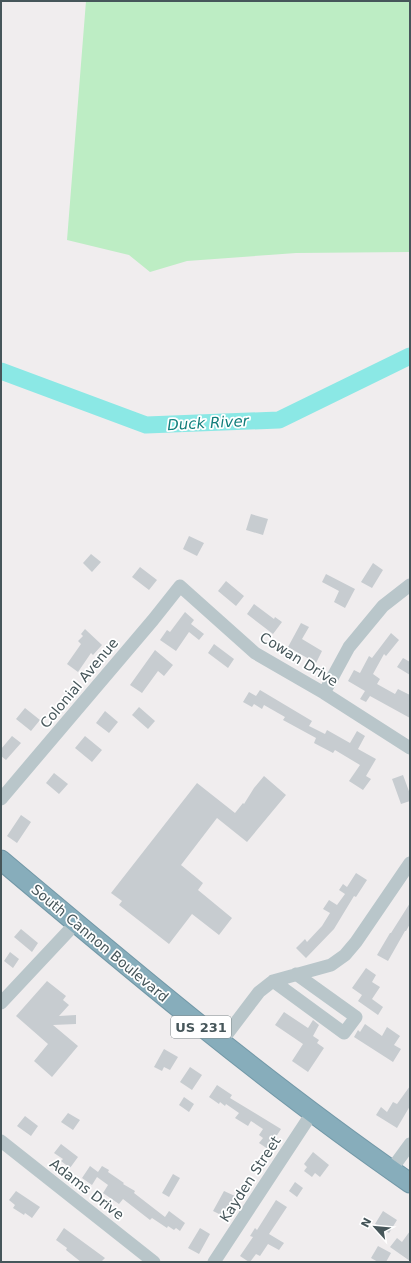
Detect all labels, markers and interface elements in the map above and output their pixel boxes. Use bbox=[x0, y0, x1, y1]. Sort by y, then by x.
water label: Duck River bbox=[167, 412, 250, 434]
street label: Cowan Drive bbox=[257, 629, 341, 689]
street label: Colonial Avenue bbox=[37, 635, 121, 731]
street label: South Cannon Boulevard bbox=[28, 881, 172, 1005]
road number: US 231 bbox=[171, 1016, 231, 1038]
street label: Kayden Street bbox=[216, 1133, 284, 1225]
street label: Adams Drive bbox=[47, 1155, 127, 1223]
north arrow bbox=[355, 1207, 395, 1247]
text: N bbox=[359, 1216, 374, 1230]

